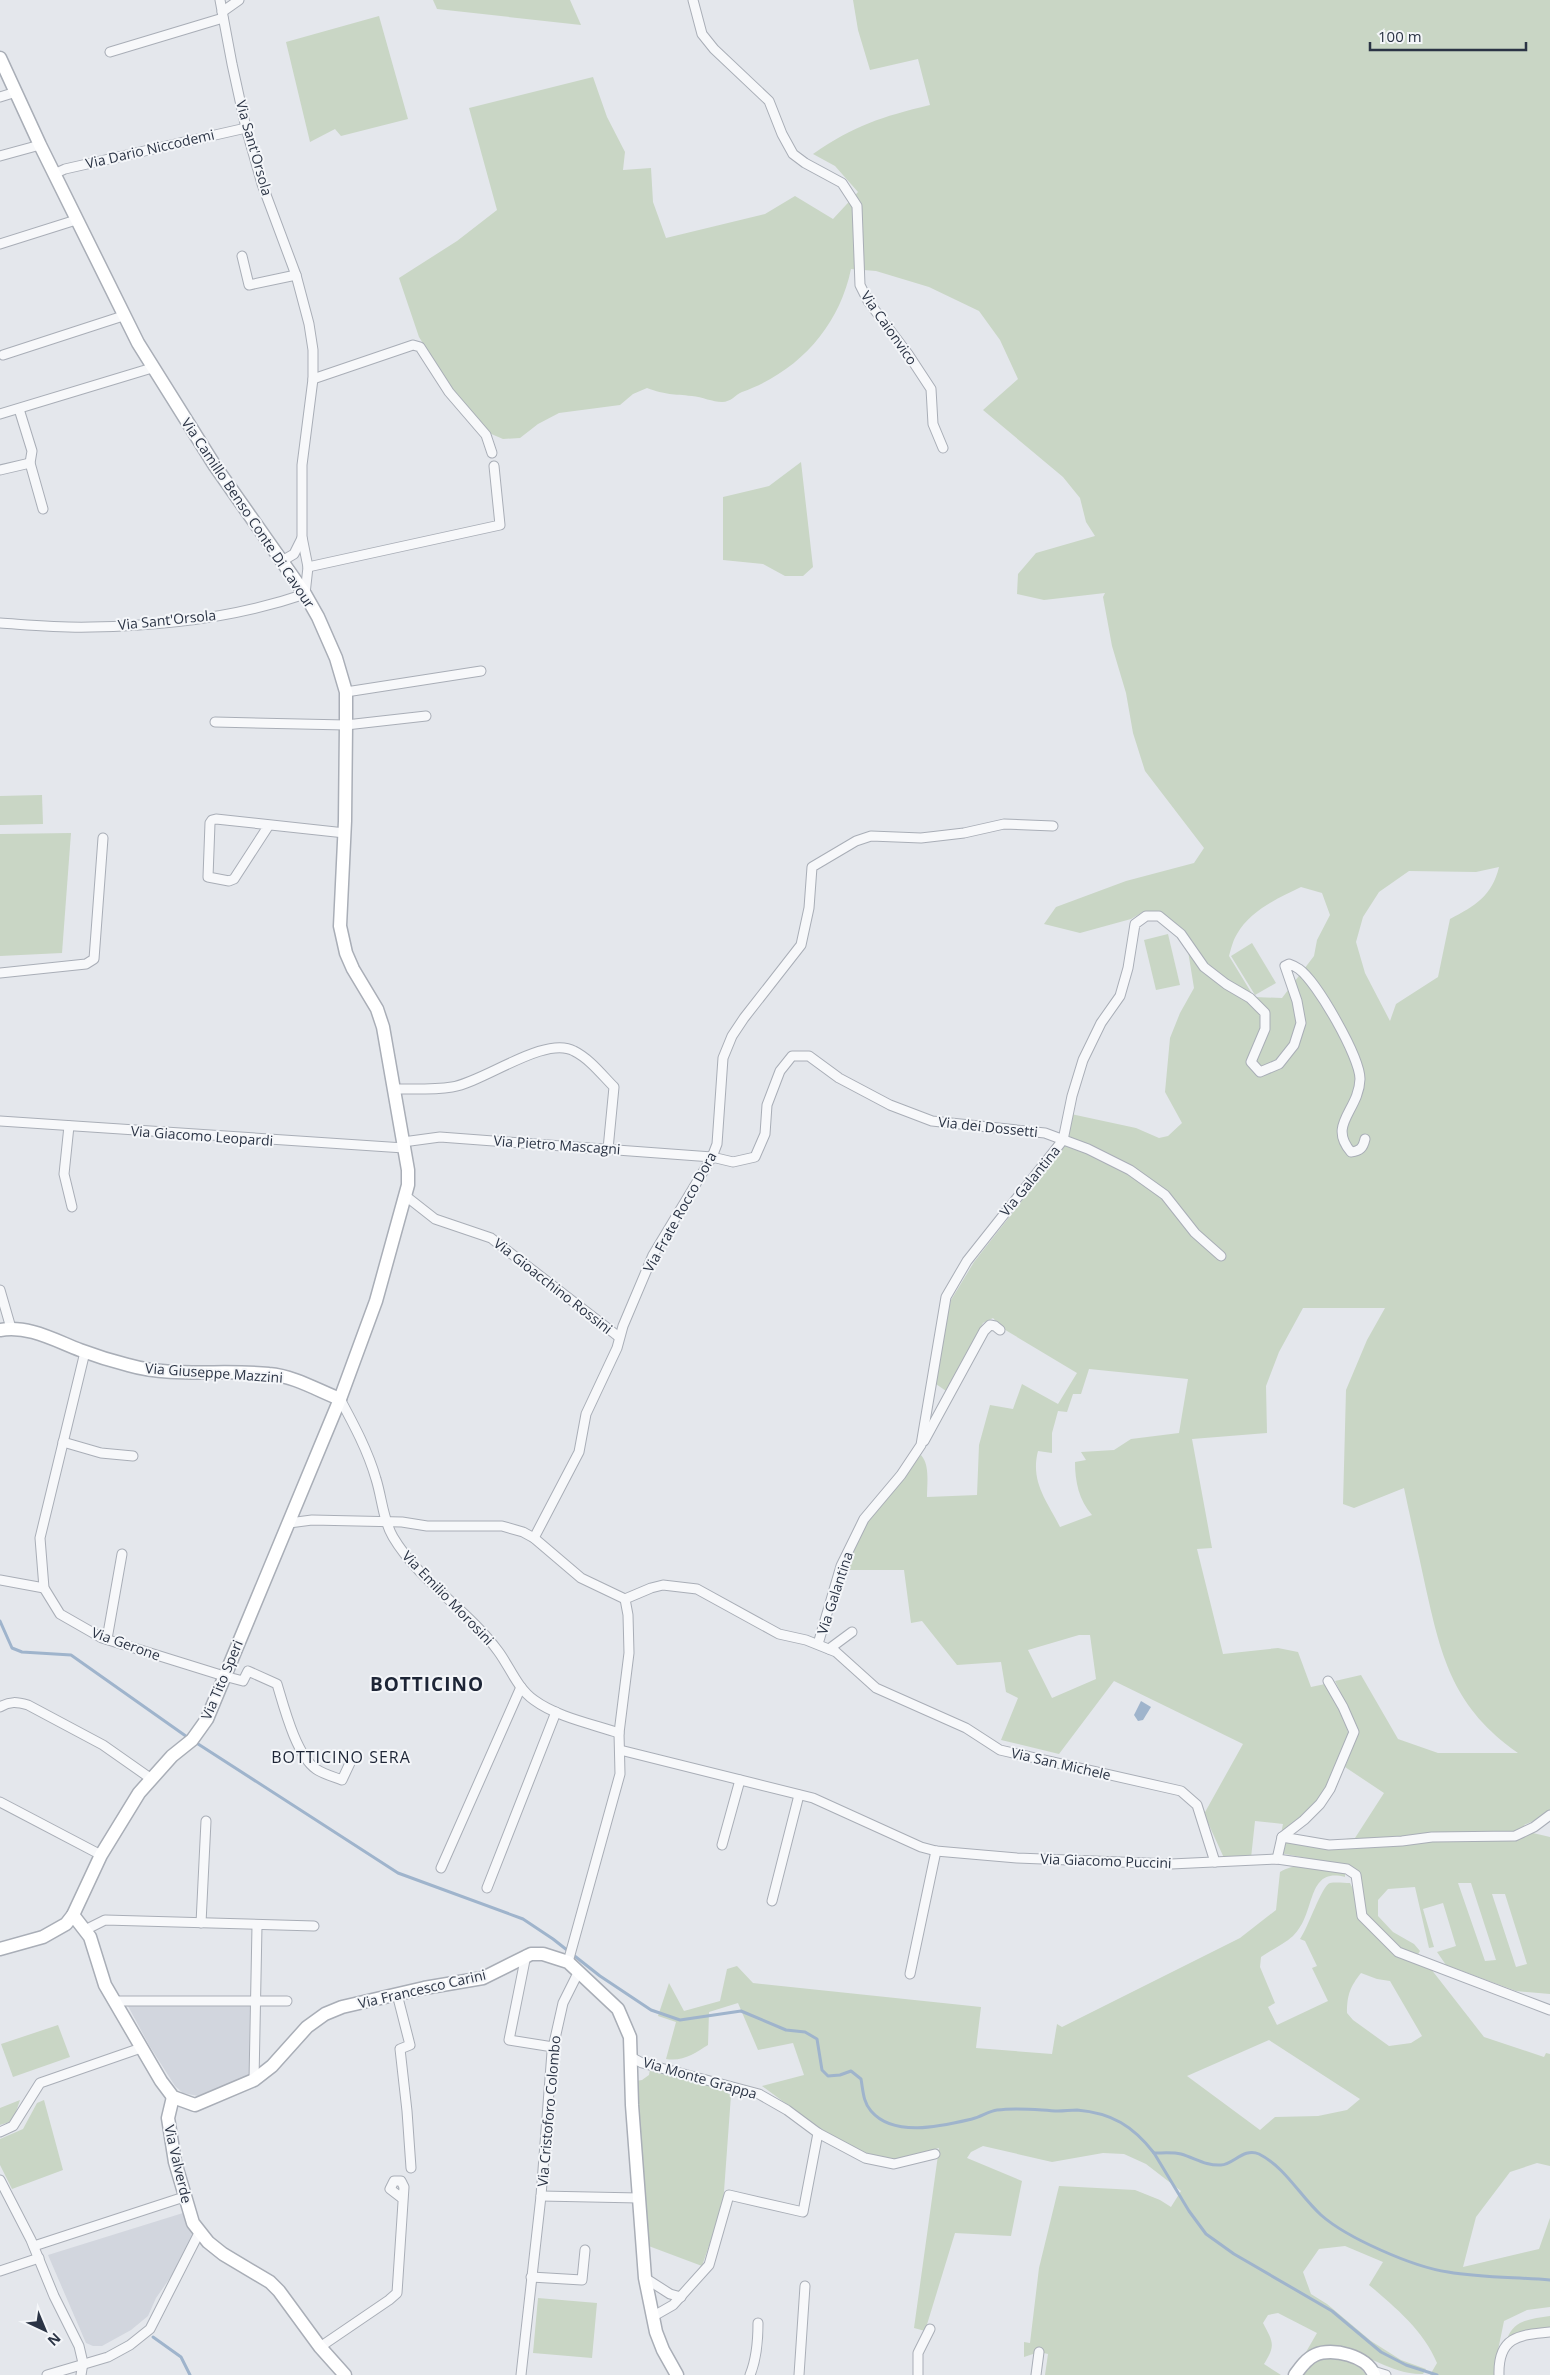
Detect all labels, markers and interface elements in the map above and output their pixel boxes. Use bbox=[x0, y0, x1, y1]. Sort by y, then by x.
scale bar bbox=[1370, 20, 1526, 52]
text: 100 m bbox=[1378, 26, 1422, 46]
street label: Via Sant'Orsola bbox=[232, 98, 277, 198]
street label: Via Dario Niccodemi bbox=[84, 124, 216, 173]
street label: Via Caionvico bbox=[857, 287, 922, 368]
street label: Via Camillo Benso Conte Di Cavour bbox=[177, 414, 320, 612]
street label: Via Sant'Orsola bbox=[117, 605, 217, 634]
street label: Via dei Dossetti bbox=[937, 1112, 1039, 1141]
street label: Via Giacomo Leopardi bbox=[130, 1121, 274, 1150]
street label: Via Pietro Mascagni bbox=[493, 1131, 621, 1158]
street label: Via Galantina bbox=[995, 1141, 1064, 1220]
street label: Via Frate Rocco Dora bbox=[638, 1148, 721, 1275]
street label: Via Gioacchino Rossini bbox=[490, 1233, 616, 1338]
street label: Via Giuseppe Mazzini bbox=[145, 1358, 283, 1387]
street label: Via Emilio Morosini bbox=[398, 1546, 498, 1649]
street label: Via Galantina bbox=[812, 1549, 857, 1637]
street label: Via Gerone bbox=[89, 1622, 163, 1665]
street label: Via Tito Speri bbox=[196, 1637, 247, 1723]
district label: BOTTICINO bbox=[370, 1671, 484, 1697]
street label: Via San Michele bbox=[1009, 1743, 1113, 1784]
district label: BOTTICINO SERA bbox=[271, 1746, 411, 1768]
street label: Via Giacomo Puccini bbox=[1040, 1849, 1172, 1872]
street label: Via Francesco Carini bbox=[356, 1965, 488, 2012]
street label: Via Cristoforo Colombo bbox=[532, 2035, 565, 2187]
street label: Via Monte Grappa bbox=[641, 2052, 759, 2103]
street label: Via Valverde bbox=[160, 2123, 197, 2205]
north arrow bbox=[20, 2305, 70, 2355]
text: N bbox=[44, 2329, 65, 2351]

